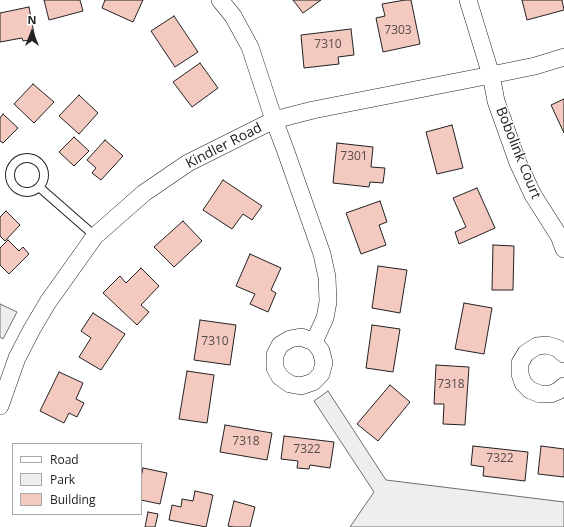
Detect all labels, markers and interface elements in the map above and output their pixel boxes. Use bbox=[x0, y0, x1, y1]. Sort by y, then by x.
north arrow bbox=[12, 12, 52, 52]
text: N bbox=[28, 12, 36, 27]
house number: 7303 bbox=[384, 24, 412, 38]
house number: 7310 bbox=[314, 38, 342, 52]
street label: Bobolink Court bbox=[492, 105, 544, 201]
street label: Kindler Road bbox=[183, 120, 265, 172]
house number: 7301 bbox=[340, 150, 368, 164]
house number: 7310 bbox=[201, 335, 229, 349]
house number: 7318 bbox=[437, 378, 465, 392]
house number: 7318 bbox=[232, 435, 260, 449]
legend bbox=[12, 443, 142, 515]
house number: 7322 bbox=[293, 443, 321, 457]
text: Road bbox=[50, 451, 79, 468]
house number: 7322 bbox=[486, 452, 514, 466]
text: Park bbox=[50, 471, 75, 488]
text: Building bbox=[50, 491, 95, 508]

